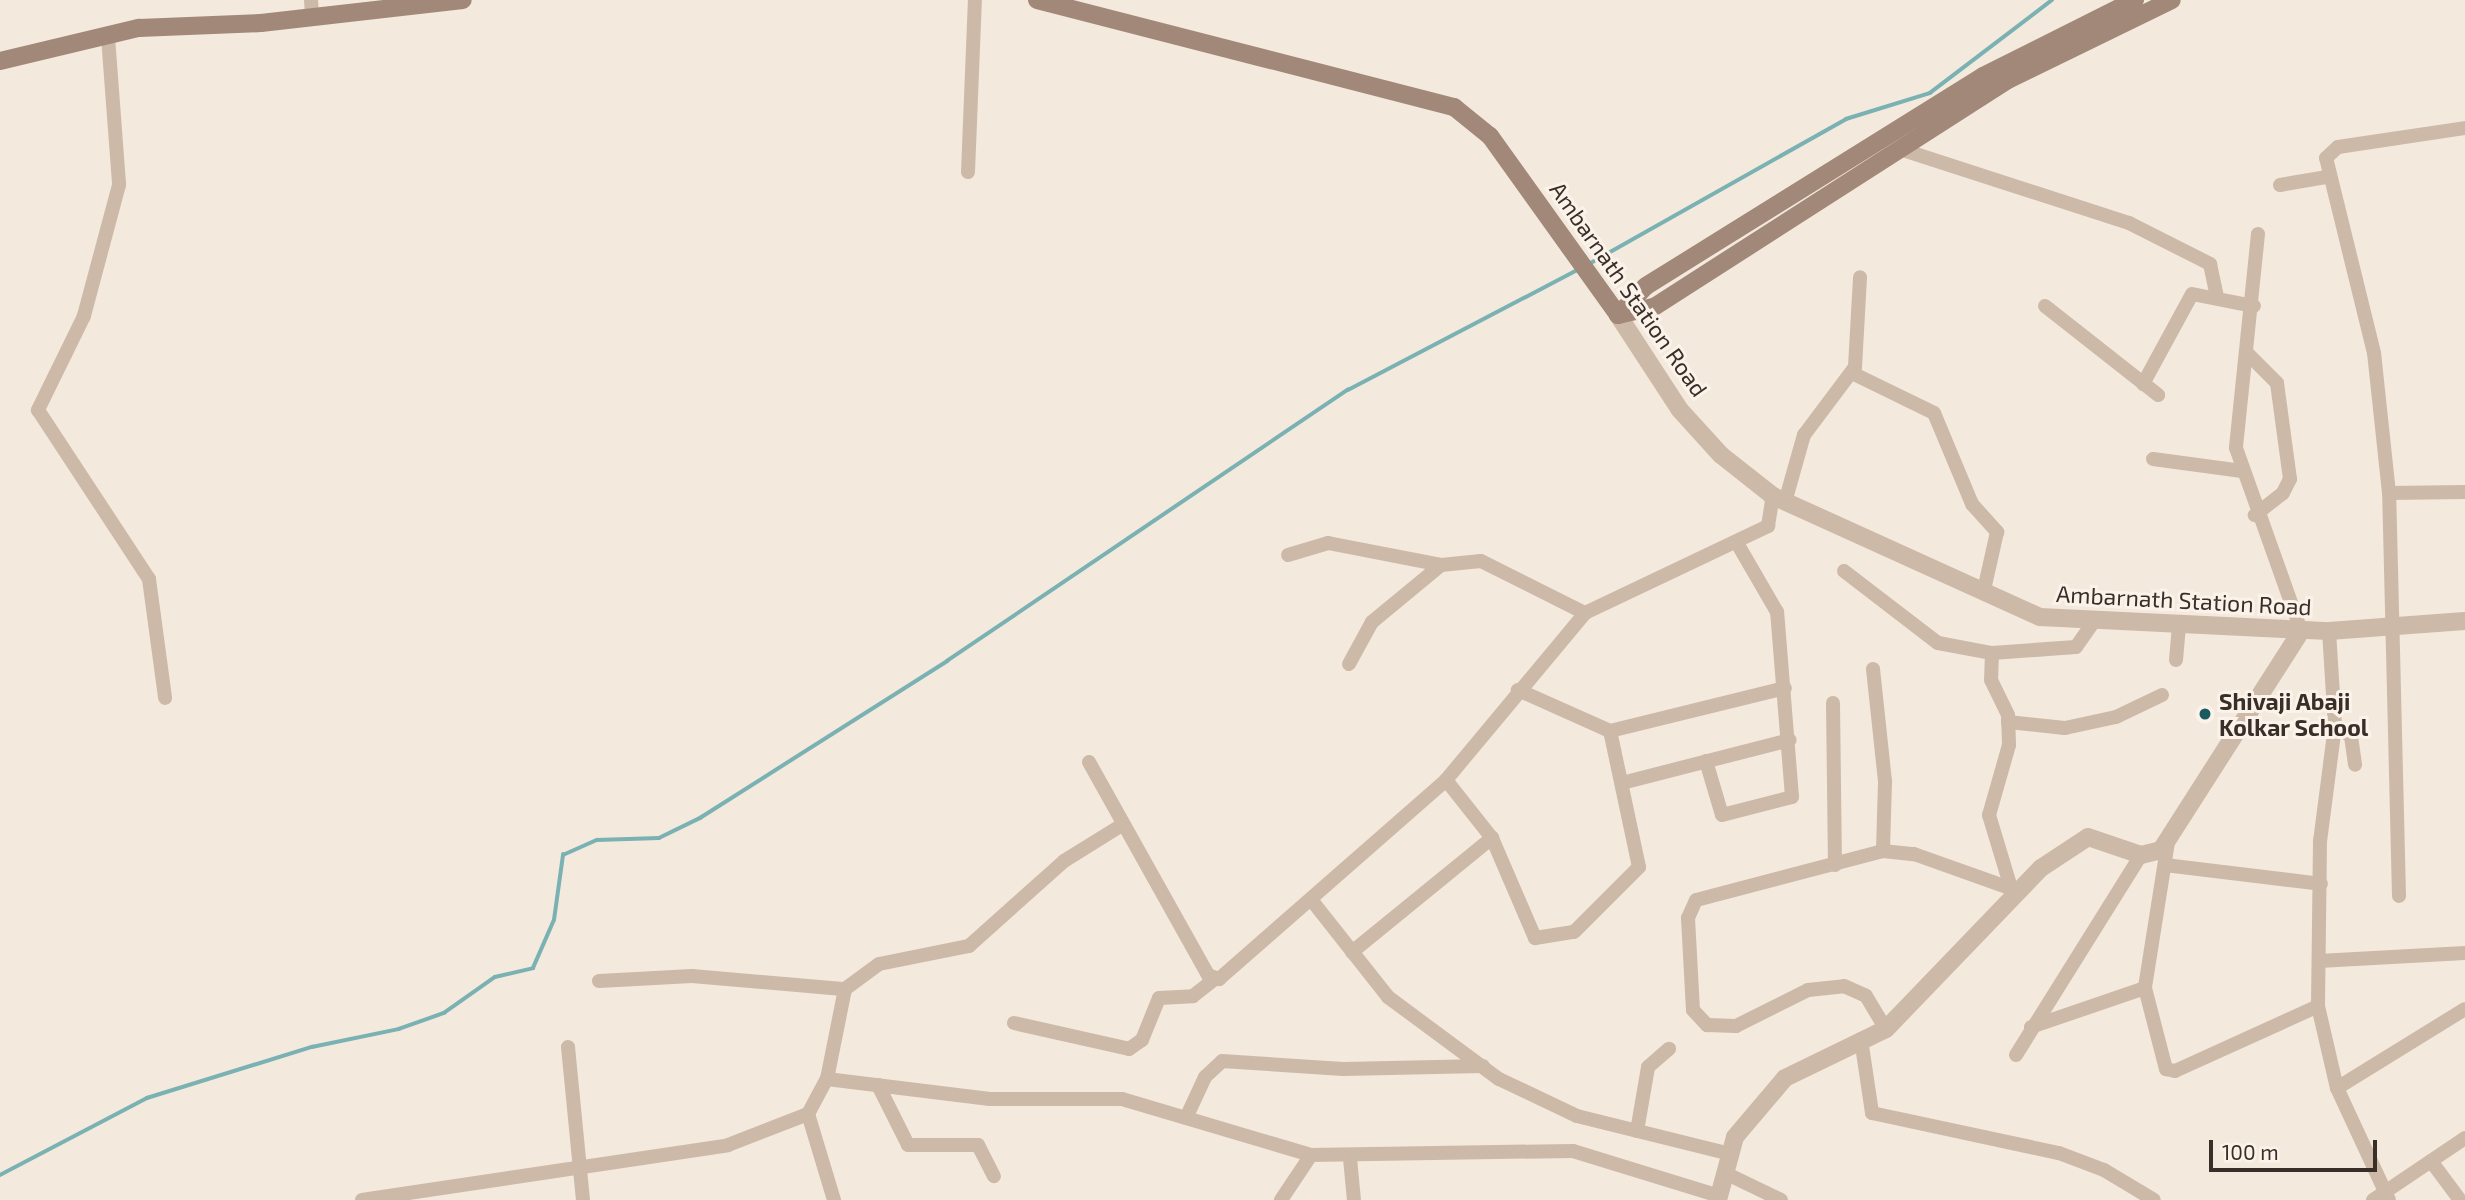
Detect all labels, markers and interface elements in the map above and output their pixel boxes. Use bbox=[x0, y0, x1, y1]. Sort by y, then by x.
street label: Ambarnath Station Road bbox=[1544, 176, 1714, 402]
street label: Ambarnath Station Road bbox=[2056, 580, 2312, 620]
place label: Shivaji Abaji Kolkar School bbox=[2219, 687, 2369, 741]
marker: Shivaji Abaji Kolkar School bbox=[2197, 706, 2213, 722]
scale bar bbox=[2213, 1126, 2381, 1170]
text: 100 m bbox=[2222, 1139, 2279, 1164]

